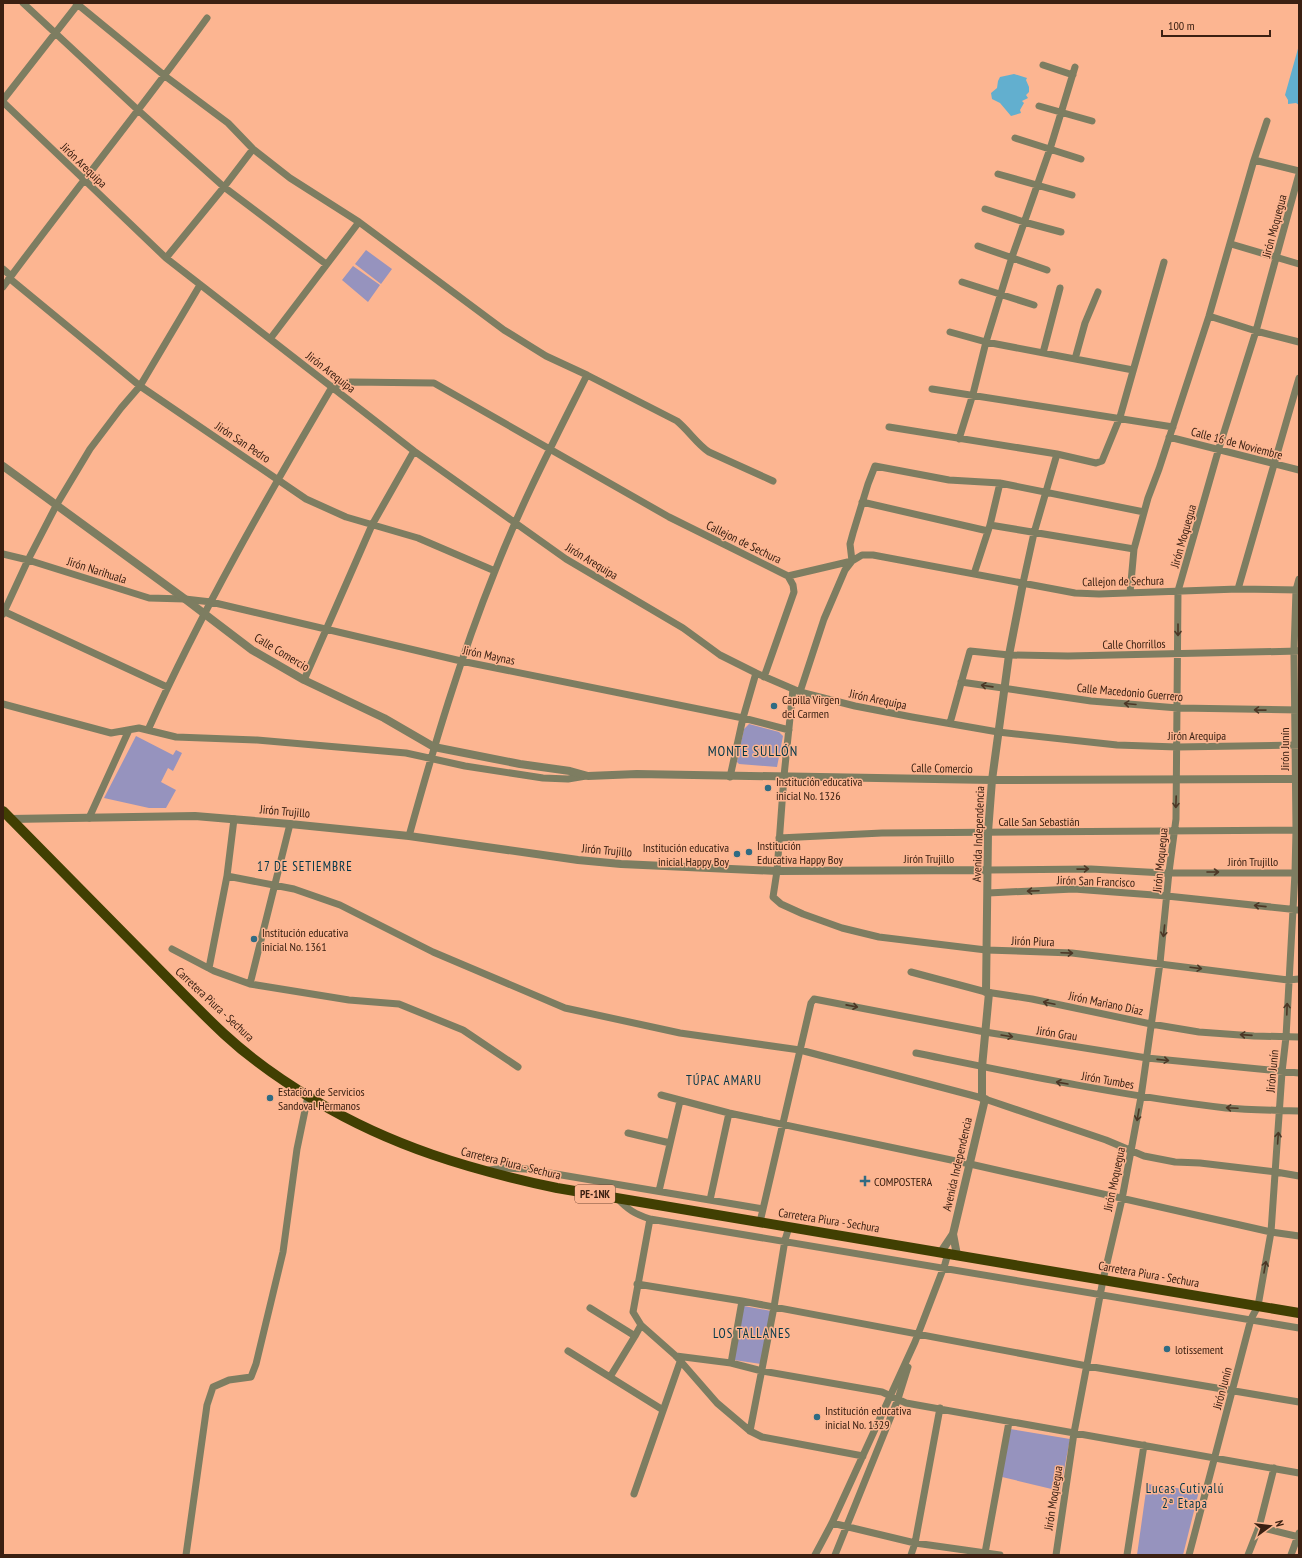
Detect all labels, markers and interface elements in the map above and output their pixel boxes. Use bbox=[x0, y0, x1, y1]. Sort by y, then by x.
scale bar bbox=[1162, 12, 1270, 38]
text: 100 m bbox=[1168, 18, 1195, 33]
street label: Jirón Arequipa bbox=[57, 139, 110, 191]
street label: Jirón Moquegua bbox=[1258, 192, 1290, 260]
street label: Jirón Arequipa bbox=[303, 348, 359, 396]
street label: Jirón San Pedro bbox=[212, 418, 273, 466]
street label: Calle 16 de Noviembre bbox=[1190, 424, 1285, 462]
street label: Jirón Moquegua bbox=[1167, 502, 1199, 570]
street label: Callejon de Sechura bbox=[704, 517, 784, 567]
street label: Jirón Arequipa bbox=[562, 539, 621, 583]
street label: Jirón Narihuala bbox=[64, 553, 129, 587]
street label: Callejon de Sechura bbox=[1082, 573, 1164, 589]
one-way arrow bbox=[1174, 623, 1182, 636]
street label: Calle Comercio bbox=[252, 630, 312, 674]
street label: Calle Chorrillos bbox=[1102, 636, 1166, 652]
street label: Jirón Maynas bbox=[461, 642, 516, 668]
street label: Calle Macedonio Guerrero bbox=[1076, 680, 1184, 704]
one-way arrow bbox=[981, 682, 994, 690]
street label: Jirón Arequipa bbox=[847, 685, 908, 712]
place label: Capilla Virgen del Carmen bbox=[782, 692, 839, 721]
one-way arrow bbox=[1124, 700, 1137, 708]
marker: Capilla Virgen del Carmen bbox=[769, 701, 779, 711]
one-way arrow bbox=[1254, 706, 1267, 713]
street label: Jirón Junín bbox=[1277, 727, 1292, 772]
street label: Jirón Arequipa bbox=[1167, 728, 1226, 743]
district label: MONTE SULLÓN bbox=[708, 742, 798, 760]
street label: Calle Comercio bbox=[911, 760, 973, 776]
place label: Institución educativa inicial No. 1326 bbox=[776, 774, 862, 803]
marker: Institución educativa inicial No. 1326 bbox=[763, 783, 773, 793]
street label: Avenida Independencia bbox=[969, 786, 987, 882]
one-way arrow bbox=[1173, 795, 1180, 808]
street label: Jirón Trujillo bbox=[258, 801, 311, 821]
street label: Calle San Sebastián bbox=[998, 814, 1080, 829]
street label: Jirón Moquegua bbox=[1149, 827, 1171, 894]
place label: Institución Educativa Happy Boy bbox=[757, 838, 844, 867]
street label: Jirón Trujillo bbox=[580, 840, 633, 860]
place label: Institución educativa inicial Happy Boy bbox=[643, 840, 729, 869]
marker: Institución Educativa Happy Boy bbox=[744, 847, 754, 857]
marker: Institución educativa inicial Happy Boy bbox=[732, 849, 742, 859]
street label: Jirón Trujillo bbox=[903, 851, 954, 866]
street label: Jirón Trujillo bbox=[1227, 854, 1278, 869]
district label: 17 DE SETIEMBRE bbox=[257, 858, 353, 875]
one-way arrow bbox=[1076, 865, 1089, 873]
one-way arrow bbox=[1206, 868, 1219, 876]
street label: Jirón San Francisco bbox=[1056, 872, 1135, 890]
one-way arrow bbox=[1027, 888, 1040, 895]
one-way arrow bbox=[1254, 902, 1267, 910]
one-way arrow bbox=[1160, 924, 1167, 937]
place label: Institución educativa inicial No. 1361 bbox=[262, 925, 348, 954]
street label: Jirón Piura bbox=[1010, 933, 1055, 949]
marker: Institución educativa inicial No. 1361 bbox=[249, 934, 259, 944]
one-way arrow bbox=[1060, 949, 1073, 956]
street label: Carretera Piura - Sechura bbox=[172, 964, 258, 1044]
one-way arrow bbox=[1189, 964, 1202, 972]
street label: Jirón Mariano Díaz bbox=[1066, 988, 1145, 1018]
one-way arrow bbox=[1043, 998, 1056, 1006]
one-way arrow bbox=[845, 1002, 858, 1010]
one-way arrow bbox=[1284, 1003, 1291, 1016]
street label: Jirón Grau bbox=[1035, 1022, 1078, 1044]
one-way arrow bbox=[1000, 1032, 1013, 1040]
one-way arrow bbox=[1240, 1032, 1253, 1039]
street label: Jirón Junín bbox=[1263, 1049, 1281, 1094]
one-way arrow bbox=[1156, 1056, 1169, 1064]
street label: Jirón Tumbes bbox=[1080, 1068, 1135, 1092]
district label: TÚPAC AMARU bbox=[686, 1072, 762, 1089]
one-way arrow bbox=[1056, 1078, 1069, 1086]
place label: Estación de Servicios Sandoval Hermanos bbox=[278, 1084, 365, 1113]
marker: Estación de Servicios Sandoval Hermanos bbox=[265, 1093, 275, 1103]
one-way arrow bbox=[1226, 1104, 1239, 1111]
one-way arrow bbox=[1134, 1108, 1142, 1121]
street label: Avenida Independencia bbox=[939, 1115, 975, 1213]
one-way arrow bbox=[1275, 1132, 1282, 1145]
street label: Carretera Piura - Sechura bbox=[460, 1143, 563, 1183]
street label: Jirón Moquegua bbox=[1100, 1145, 1128, 1213]
place label: COMPOSTERA bbox=[874, 1174, 932, 1189]
marker: COMPOSTERA bbox=[859, 1175, 871, 1187]
road number: PE-1NK bbox=[575, 1185, 615, 1203]
street label: Carretera Piura - Sechura bbox=[777, 1205, 881, 1235]
street label: Carretera Piura - Sechura bbox=[1097, 1258, 1201, 1290]
one-way arrow bbox=[1261, 1261, 1269, 1274]
district label: LOS TALLANES bbox=[713, 1325, 791, 1342]
place label: lotissement bbox=[1175, 1342, 1224, 1357]
marker: lotissement bbox=[1162, 1344, 1172, 1354]
street label: Jirón Junín bbox=[1209, 1365, 1235, 1412]
place label: Institución educativa inicial No. 1329 bbox=[825, 1403, 911, 1432]
marker: Institución educativa inicial No. 1329 bbox=[812, 1412, 822, 1422]
street label: Jirón Moquegua bbox=[1040, 1465, 1066, 1532]
district label: Lucas Cutivalú 2ª Etapa bbox=[1146, 1480, 1224, 1512]
north arrow bbox=[1250, 1506, 1290, 1546]
text: N bbox=[1272, 1519, 1287, 1528]

